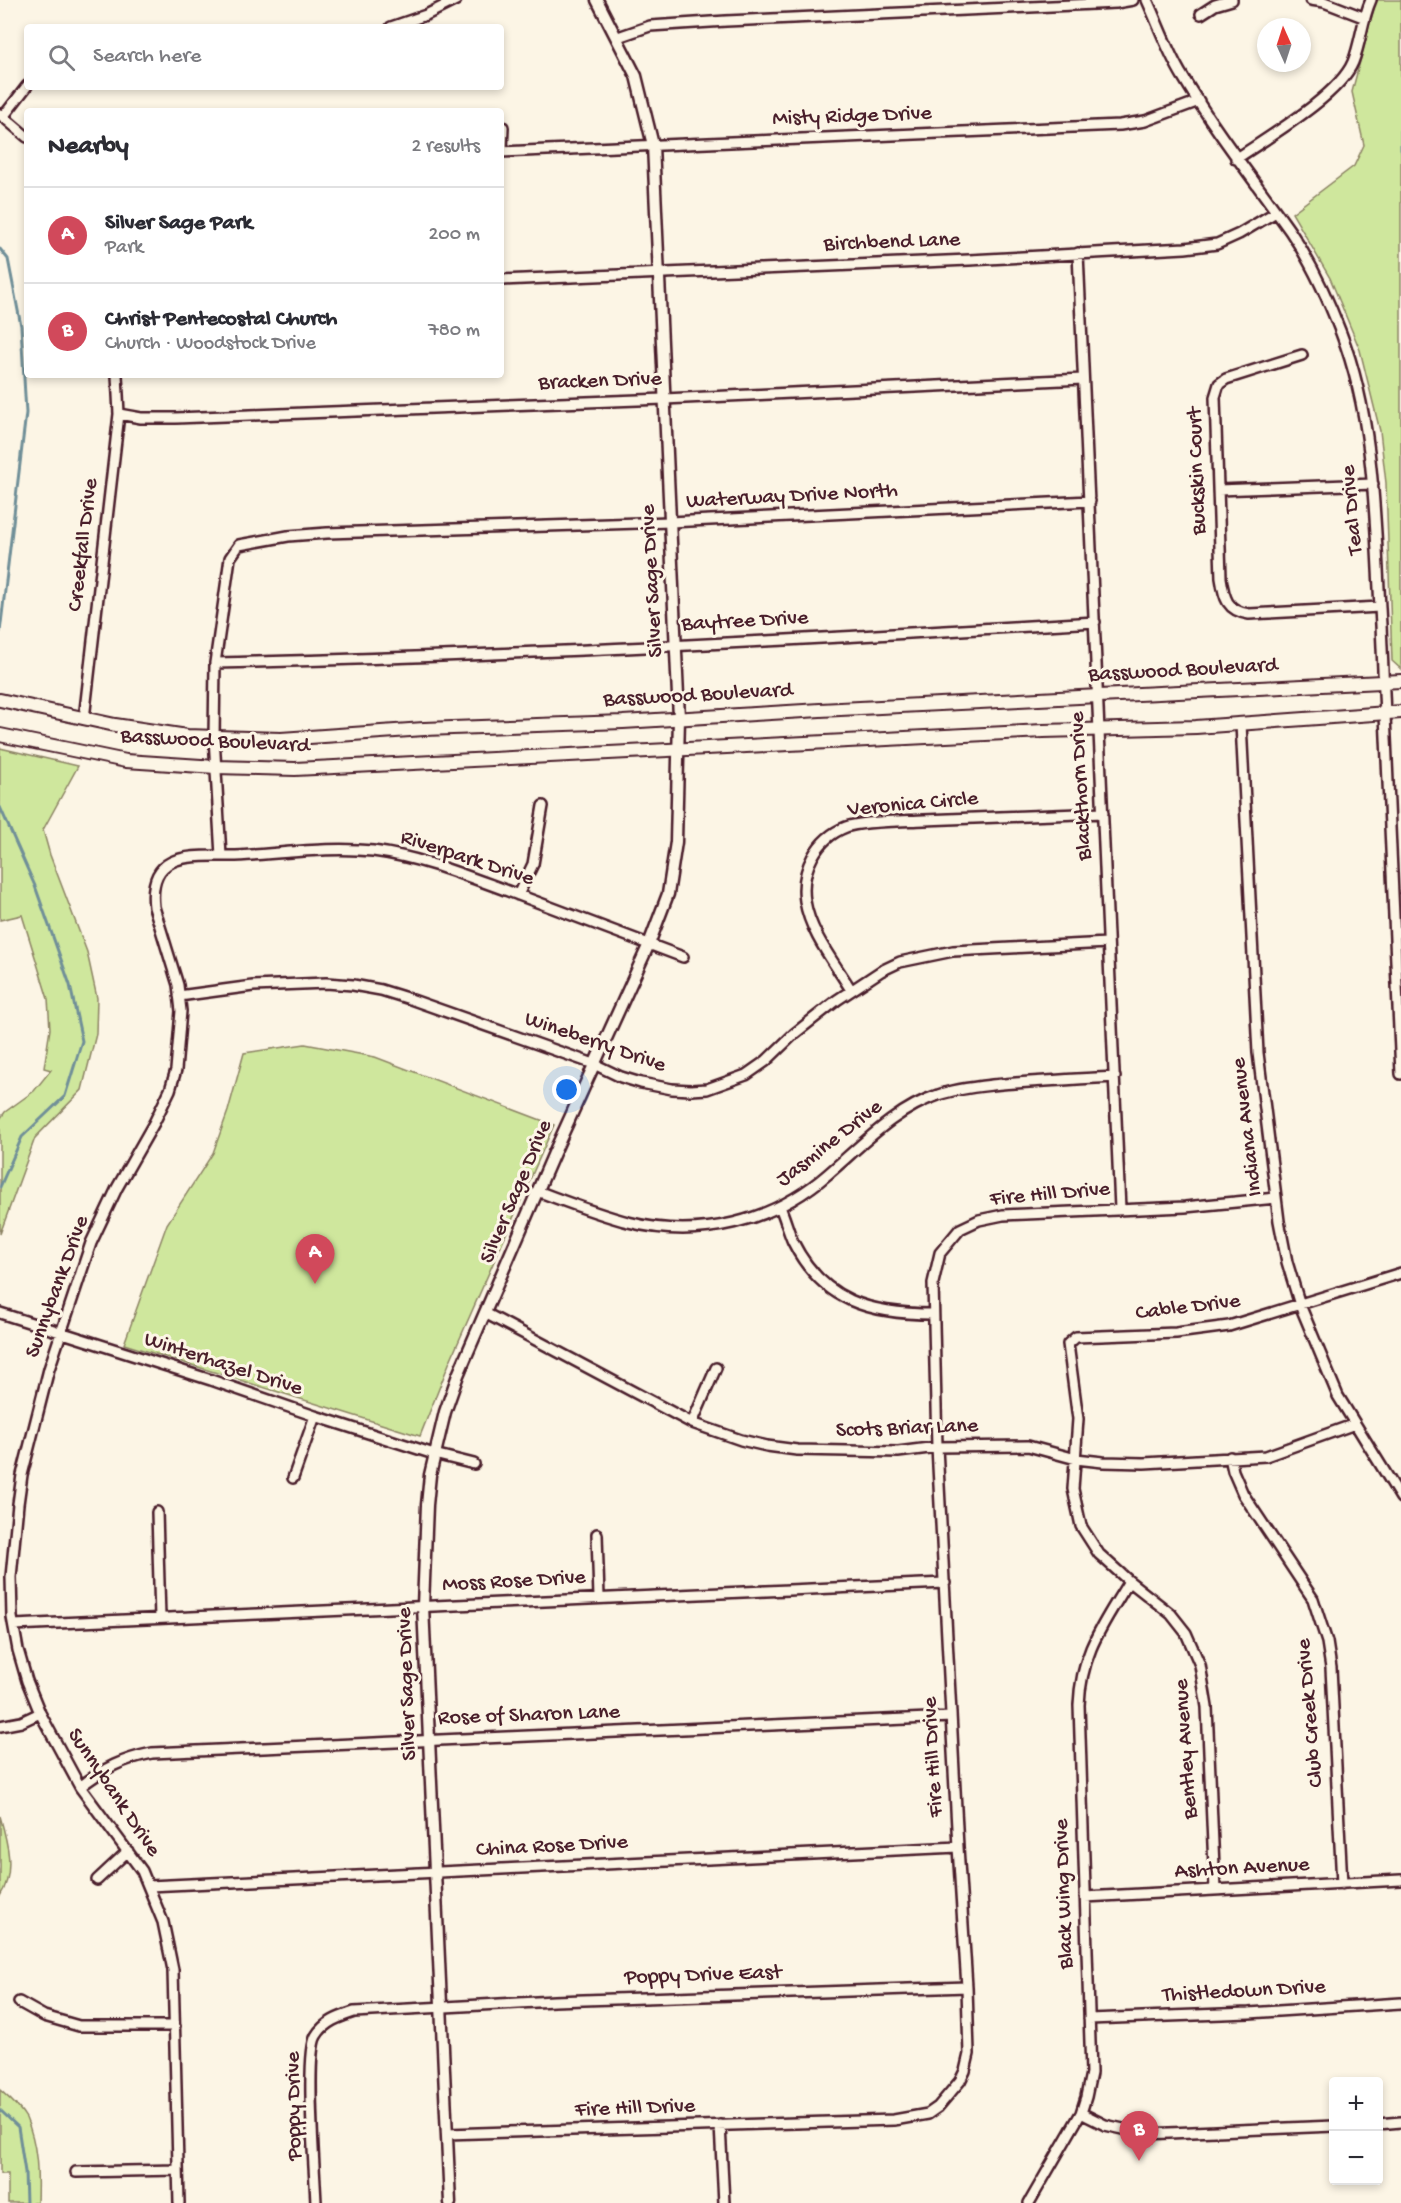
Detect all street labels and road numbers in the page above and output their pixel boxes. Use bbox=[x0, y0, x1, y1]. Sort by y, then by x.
street label: Misty Ridge Drive bbox=[772, 101, 933, 133]
street label: Birchbend Lane bbox=[822, 228, 961, 258]
street label: Bracken Drive bbox=[537, 367, 663, 397]
street label: Buckskin Court bbox=[1183, 405, 1213, 536]
street label: Teal Drive bbox=[1336, 463, 1370, 558]
street label: Creekfall Drive bbox=[63, 476, 105, 613]
street label: Waterway Drive North bbox=[686, 478, 899, 516]
street label: Silver Sage Drive bbox=[636, 503, 670, 658]
street label: Baytree Drive bbox=[680, 606, 810, 638]
street label: Basswood Boulevard bbox=[1087, 653, 1280, 689]
street label: Basswood Boulevard bbox=[602, 678, 795, 714]
street label: Blackthorn Drive bbox=[1065, 710, 1099, 862]
street label: Basswood Boulevard bbox=[119, 724, 312, 760]
street label: Veronica Circle bbox=[846, 786, 980, 824]
street label: Riverpark Drive bbox=[397, 825, 538, 893]
street label: Wineberry Drive bbox=[521, 1007, 670, 1080]
street label: Indiana Avenue bbox=[1227, 1055, 1269, 1198]
street label: Jasmine Drive bbox=[772, 1094, 889, 1193]
street label: Silver Sage Drive bbox=[475, 1116, 559, 1268]
street label: Fire Hill Drive bbox=[988, 1177, 1112, 1213]
street label: Sunnybank Drive bbox=[20, 1212, 96, 1362]
street label: Cable Drive bbox=[1134, 1289, 1242, 1327]
street label: Winterhazel Drive bbox=[140, 1327, 306, 1403]
street label: Scots Briar Lane bbox=[835, 1413, 979, 1444]
street label: Moss Rose Drive bbox=[442, 1565, 587, 1599]
street label: Silver Sage Drive bbox=[392, 1606, 424, 1761]
street label: Club Creek Drive bbox=[1291, 1637, 1330, 1789]
street label: Bentley Avenue bbox=[1169, 1677, 1205, 1821]
street label: Fire Hill Drive bbox=[918, 1695, 950, 1819]
street label: Rose of Sharon Lane bbox=[438, 1700, 621, 1732]
street label: Sunnybank Drive bbox=[60, 1724, 166, 1863]
street label: Black Wing Drive bbox=[1049, 1818, 1081, 1971]
street label: China Rose Drive bbox=[475, 1830, 629, 1864]
street label: Ashton Avenue bbox=[1174, 1852, 1311, 1886]
street label: Poppy Drive East bbox=[623, 1960, 784, 1992]
street label: Thistledown Drive bbox=[1160, 1975, 1327, 2009]
street label: Poppy Drive bbox=[281, 2051, 309, 2162]
street label: Fire Hill Drive bbox=[573, 2094, 696, 2124]

